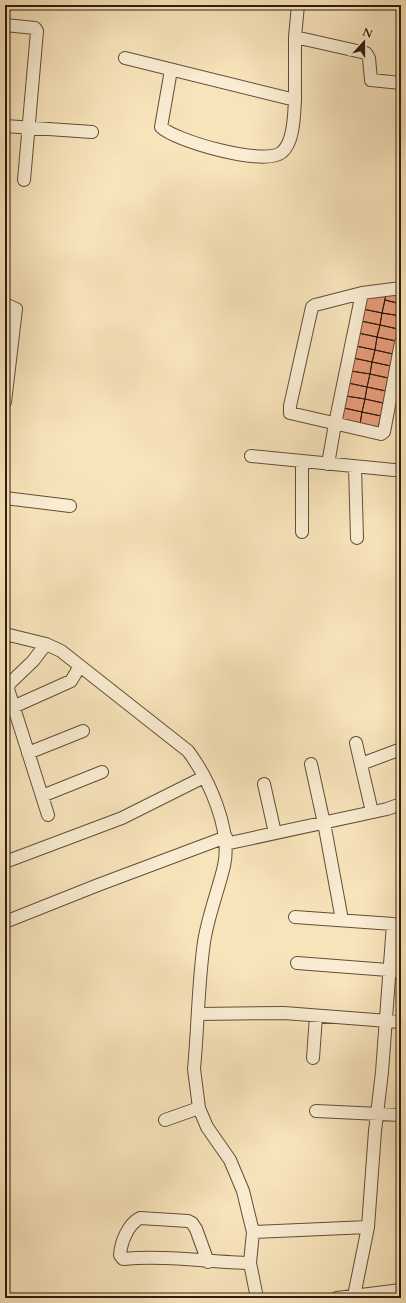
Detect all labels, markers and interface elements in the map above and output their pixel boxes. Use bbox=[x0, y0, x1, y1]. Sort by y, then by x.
north arrow bbox=[344, 22, 384, 62]
text: N bbox=[360, 24, 375, 42]

